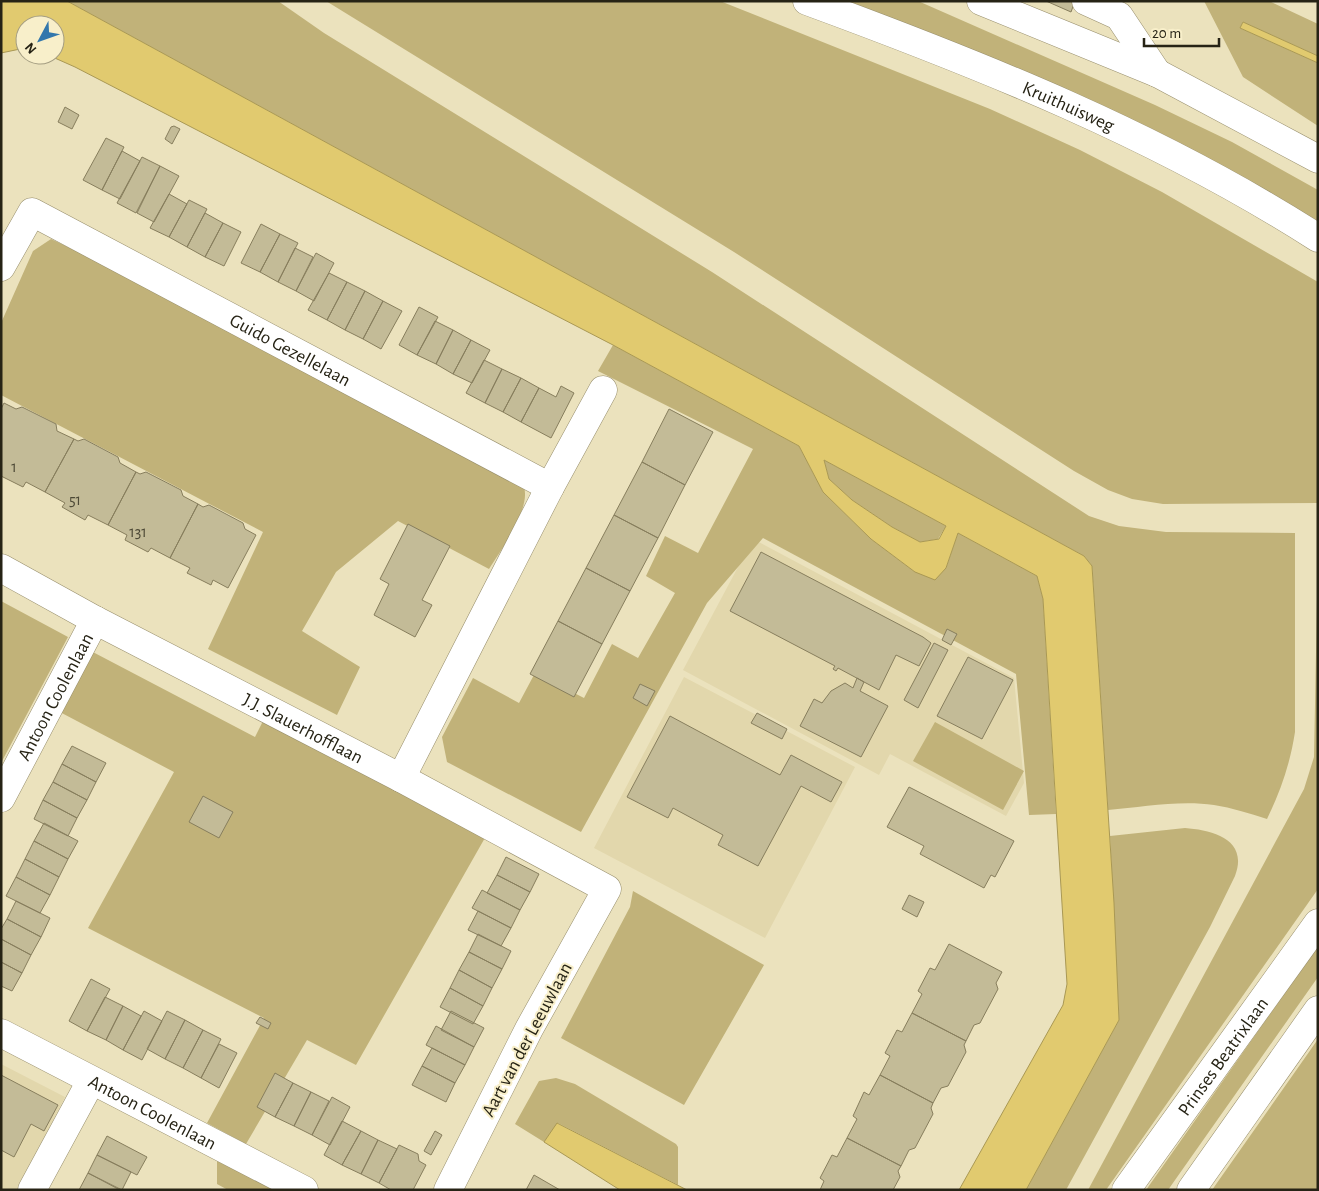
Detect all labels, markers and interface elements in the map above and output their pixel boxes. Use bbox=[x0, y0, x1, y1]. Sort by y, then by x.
north arrow bbox=[15, 15, 65, 65]
scale bar bbox=[1144, 15, 1219, 47]
text: 20 m bbox=[1152, 26, 1181, 41]
text: N bbox=[22, 40, 39, 56]
street label: Kruithuisweg bbox=[1019, 78, 1118, 136]
street label: Guido Gezellelaan bbox=[226, 311, 354, 390]
house number: 1 bbox=[11, 459, 17, 475]
house number: 51 bbox=[69, 492, 81, 508]
house number: 131 bbox=[129, 524, 147, 540]
street label: Antoon Coolenlaan bbox=[15, 630, 97, 764]
street label: J.J. Slauerhofflaan bbox=[240, 690, 366, 768]
street label: Aart van der Leeuwlaan bbox=[479, 960, 576, 1120]
street label: Prinses Beatrixlaan bbox=[1175, 994, 1272, 1120]
street label: Antoon Coolenlaan bbox=[85, 1072, 219, 1154]

